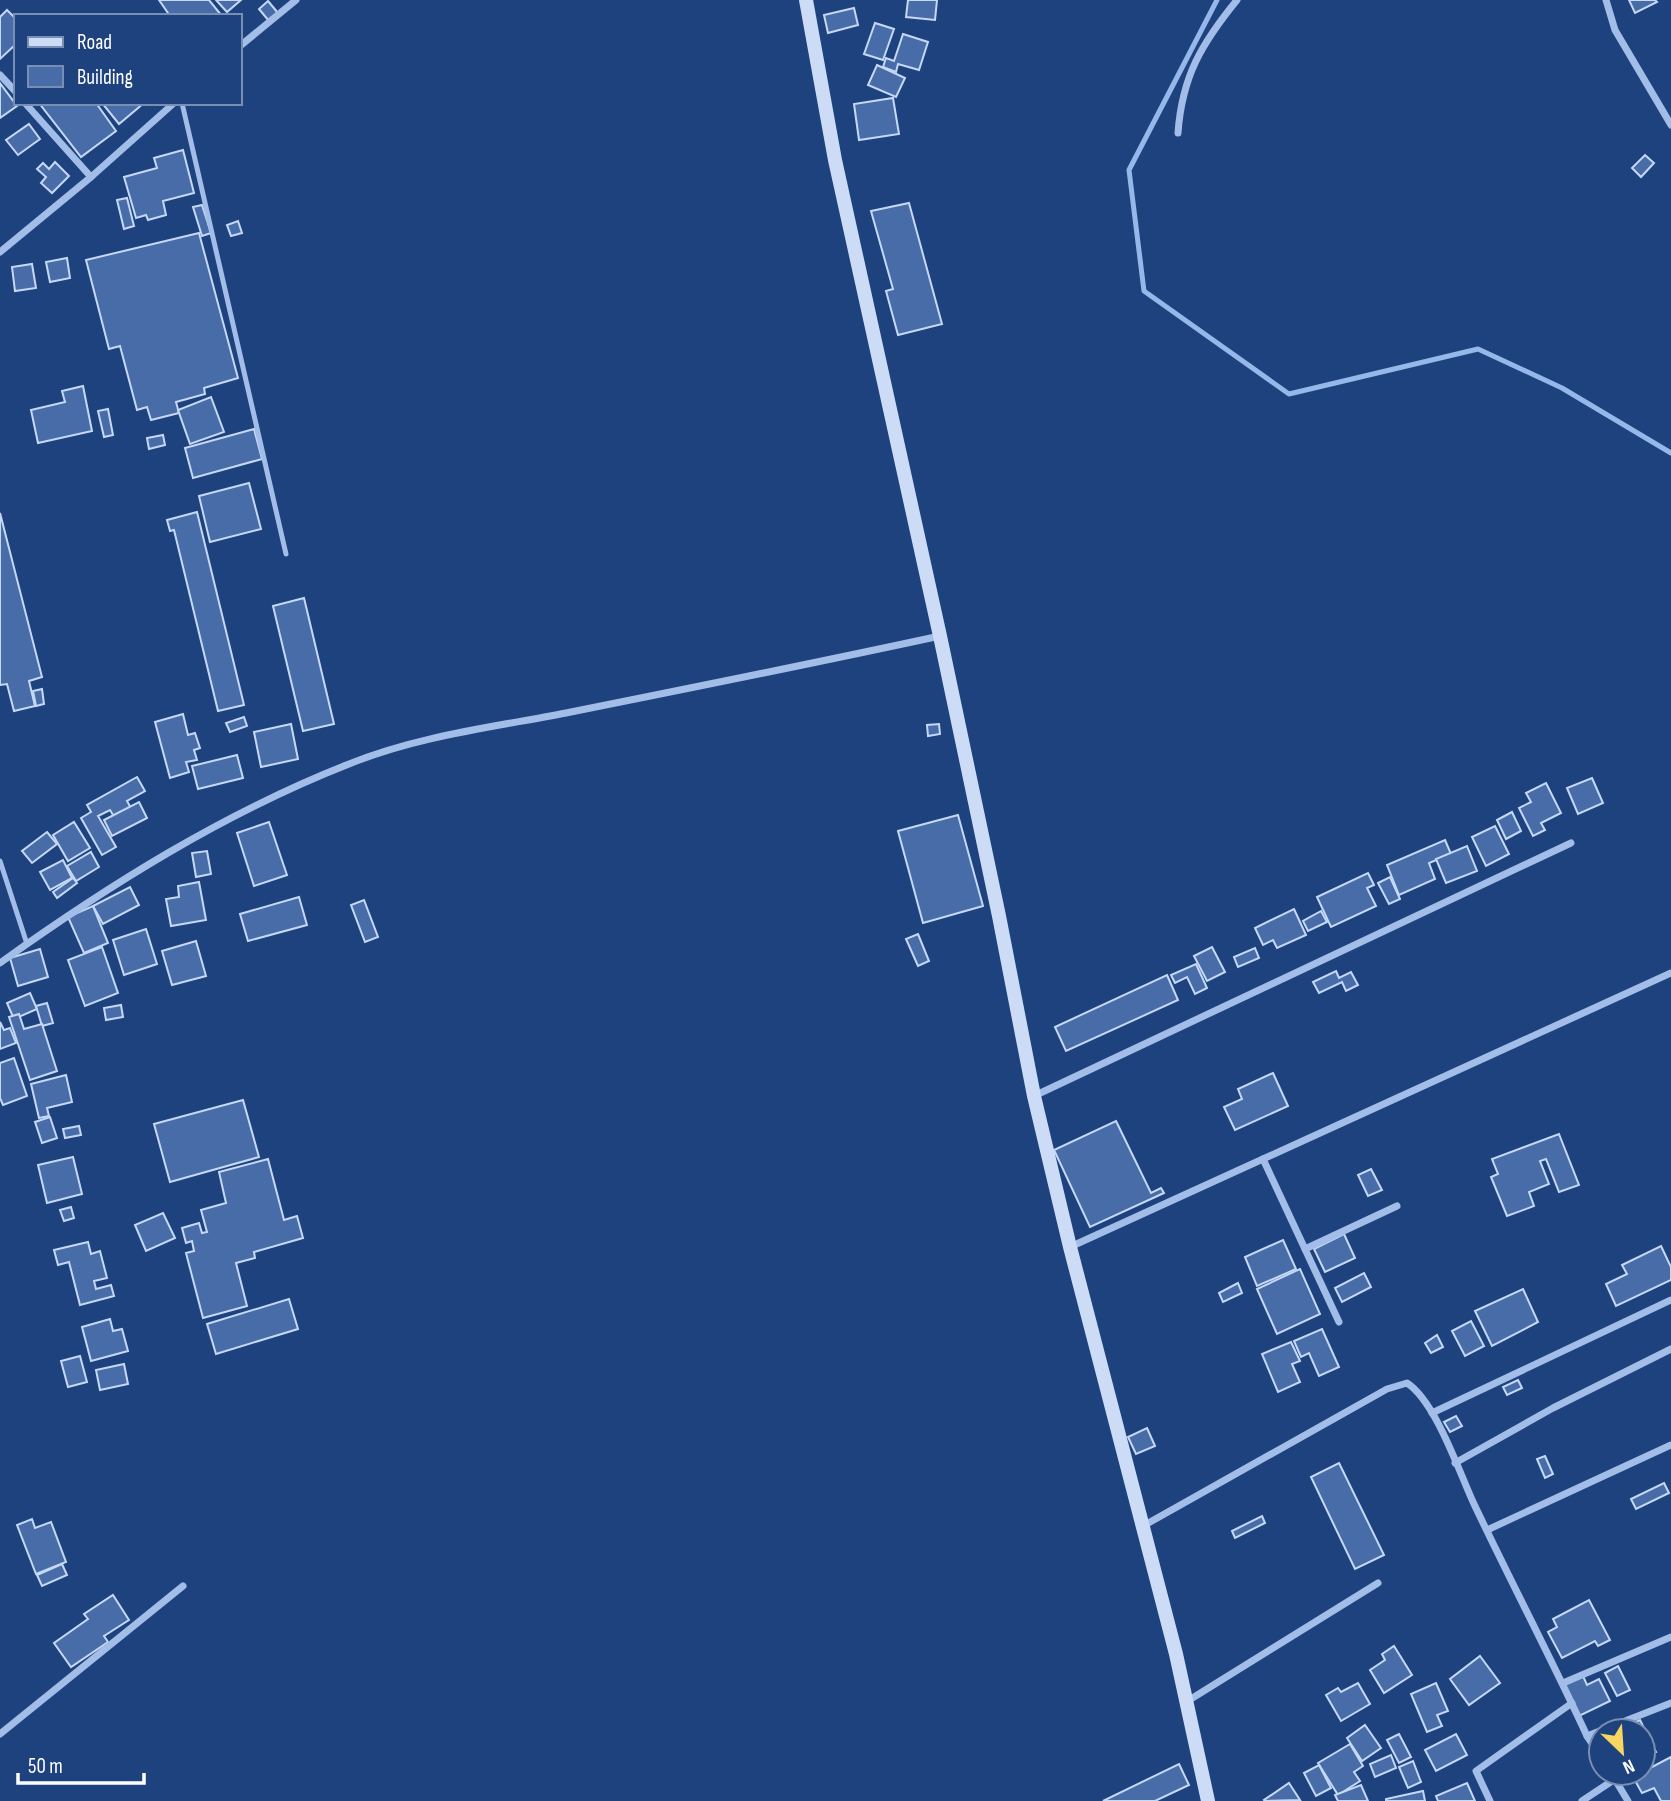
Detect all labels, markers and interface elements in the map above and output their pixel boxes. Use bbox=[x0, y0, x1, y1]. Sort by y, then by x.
legend bbox=[14, 14, 242, 105]
text: Road bbox=[77, 30, 112, 55]
text: Building bbox=[77, 65, 133, 90]
north arrow bbox=[1587, 1717, 1657, 1787]
scale bar bbox=[18, 1742, 144, 1786]
text: N bbox=[1619, 1753, 1638, 1779]
text: 50 m bbox=[28, 1754, 63, 1779]

